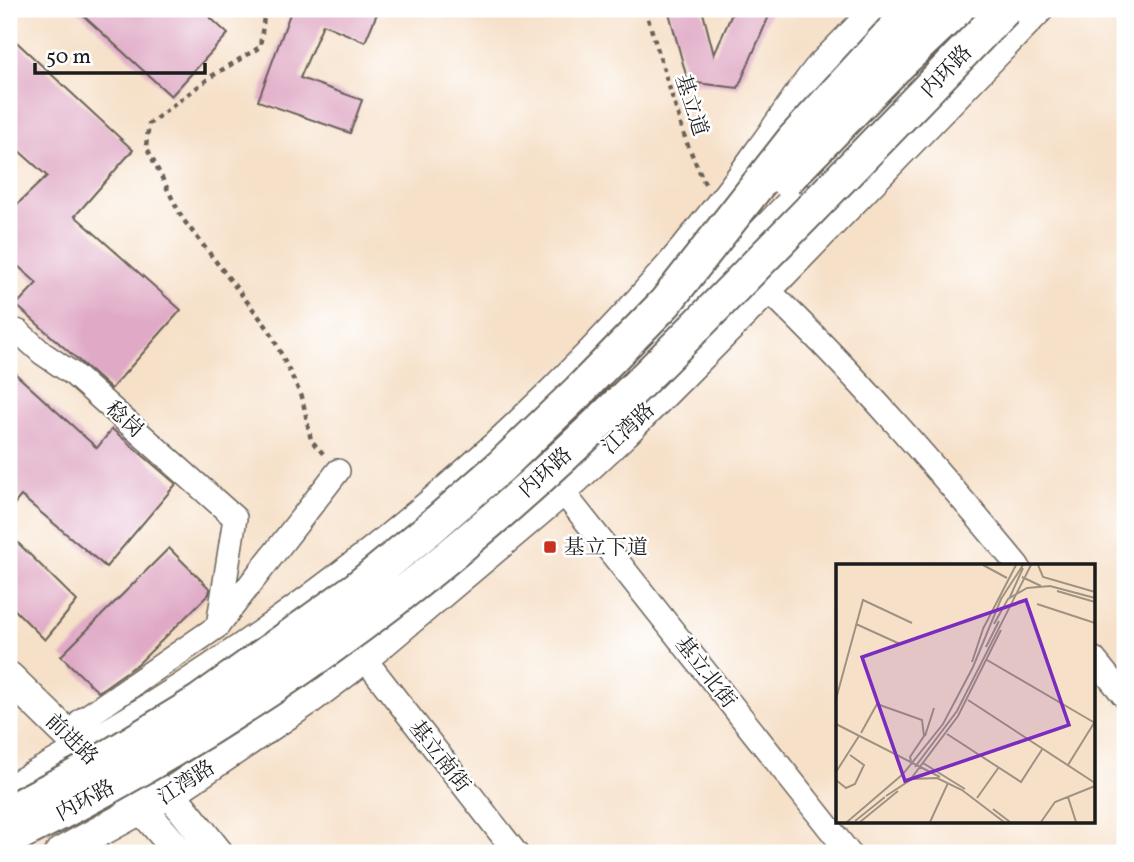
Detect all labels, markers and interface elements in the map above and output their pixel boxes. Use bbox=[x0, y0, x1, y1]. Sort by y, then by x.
scale bar bbox=[35, 32, 205, 76]
street label: 内环路 bbox=[915, 39, 979, 105]
text: 50 m bbox=[46, 43, 91, 72]
street label: 基立道 bbox=[667, 71, 714, 140]
street label: 稔岗 bbox=[99, 395, 149, 445]
street label: 江湾路 bbox=[596, 397, 662, 461]
street label: 内环路 bbox=[513, 441, 579, 505]
place label: 基立下道 bbox=[564, 534, 648, 563]
marker: 基立下道 bbox=[542, 539, 558, 555]
inset map bbox=[836, 564, 1096, 824]
street label: 基立北街 bbox=[668, 631, 742, 715]
street label: 前进路 bbox=[38, 708, 104, 772]
street label: 基立南街 bbox=[402, 715, 476, 799]
street label: 江湾路 bbox=[153, 754, 221, 813]
street label: 内环路 bbox=[51, 774, 120, 829]

